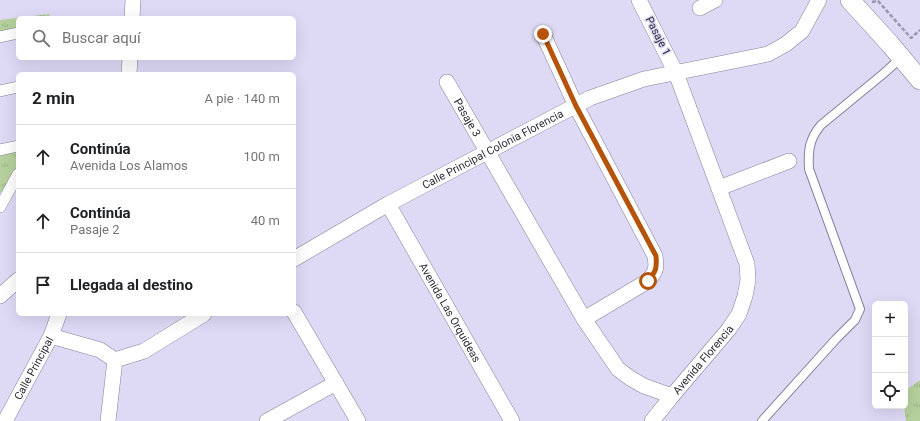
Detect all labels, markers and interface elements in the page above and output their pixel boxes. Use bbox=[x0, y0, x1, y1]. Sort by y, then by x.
street label: Pasaje 1 bbox=[643, 14, 673, 58]
search box bbox=[16, 16, 296, 60]
route end bbox=[534, 25, 552, 43]
icon: search bbox=[30, 27, 52, 49]
text: Buscar aquí bbox=[62, 29, 141, 47]
text: 2 min bbox=[32, 88, 75, 108]
text: A pie · 140 m bbox=[205, 91, 280, 106]
street label: Pasaje 3 bbox=[451, 96, 484, 139]
street label: Calle Principal Colonia Florencia bbox=[420, 107, 565, 191]
text: Continúa bbox=[70, 140, 131, 158]
icon: ahead bbox=[32, 146, 54, 168]
text: 100 m bbox=[243, 149, 280, 164]
text: Avenida Los Alamos bbox=[70, 158, 188, 173]
text: Continúa bbox=[70, 204, 131, 222]
icon: ahead bbox=[32, 210, 54, 232]
text: 40 m bbox=[251, 213, 280, 228]
text: Pasaje 2 bbox=[70, 222, 120, 237]
street label: Avenida Las Orquideas bbox=[417, 261, 484, 365]
route start bbox=[639, 272, 657, 290]
icon: arrive bbox=[32, 274, 54, 296]
text: Llegada al destino bbox=[70, 276, 193, 294]
map controls bbox=[872, 301, 908, 409]
button: + bbox=[872, 301, 908, 337]
street label: Avenida Florencia bbox=[670, 323, 736, 397]
street label: Calle Principal bbox=[11, 334, 56, 402]
button: − bbox=[872, 337, 908, 373]
button: locate bbox=[872, 373, 908, 409]

